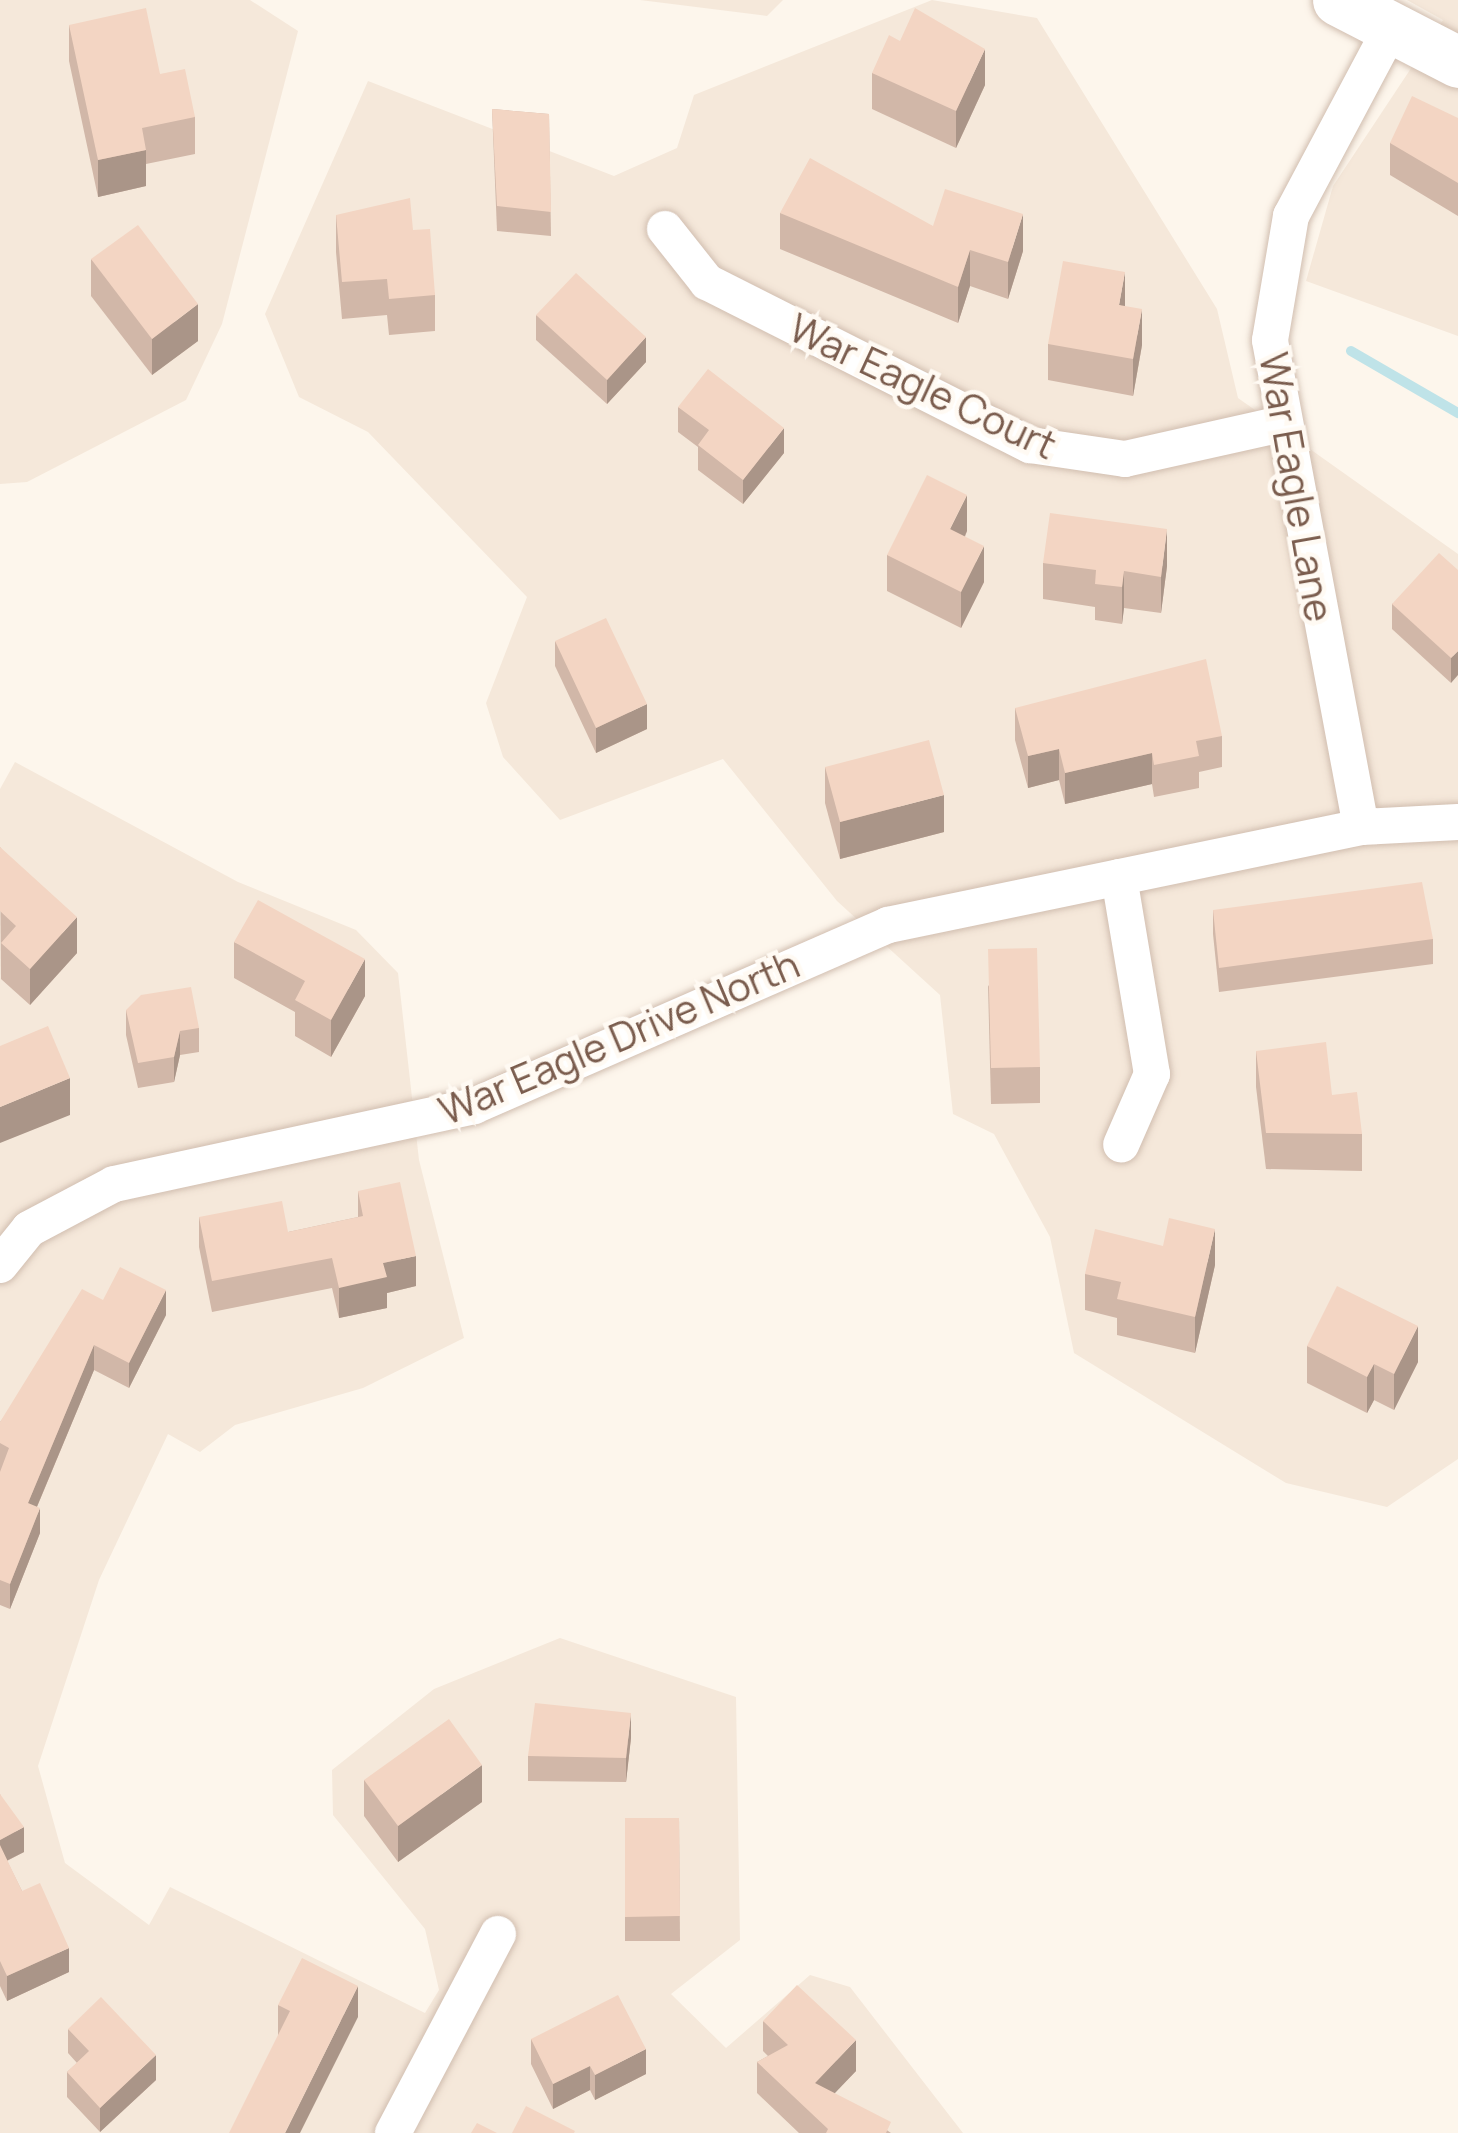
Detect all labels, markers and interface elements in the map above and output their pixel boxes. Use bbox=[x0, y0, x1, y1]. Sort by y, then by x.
street label: War Eagle Court bbox=[782, 304, 1064, 468]
street label: War Eagle Lane bbox=[1250, 349, 1344, 625]
street label: War Eagle Drive North bbox=[432, 940, 806, 1134]

